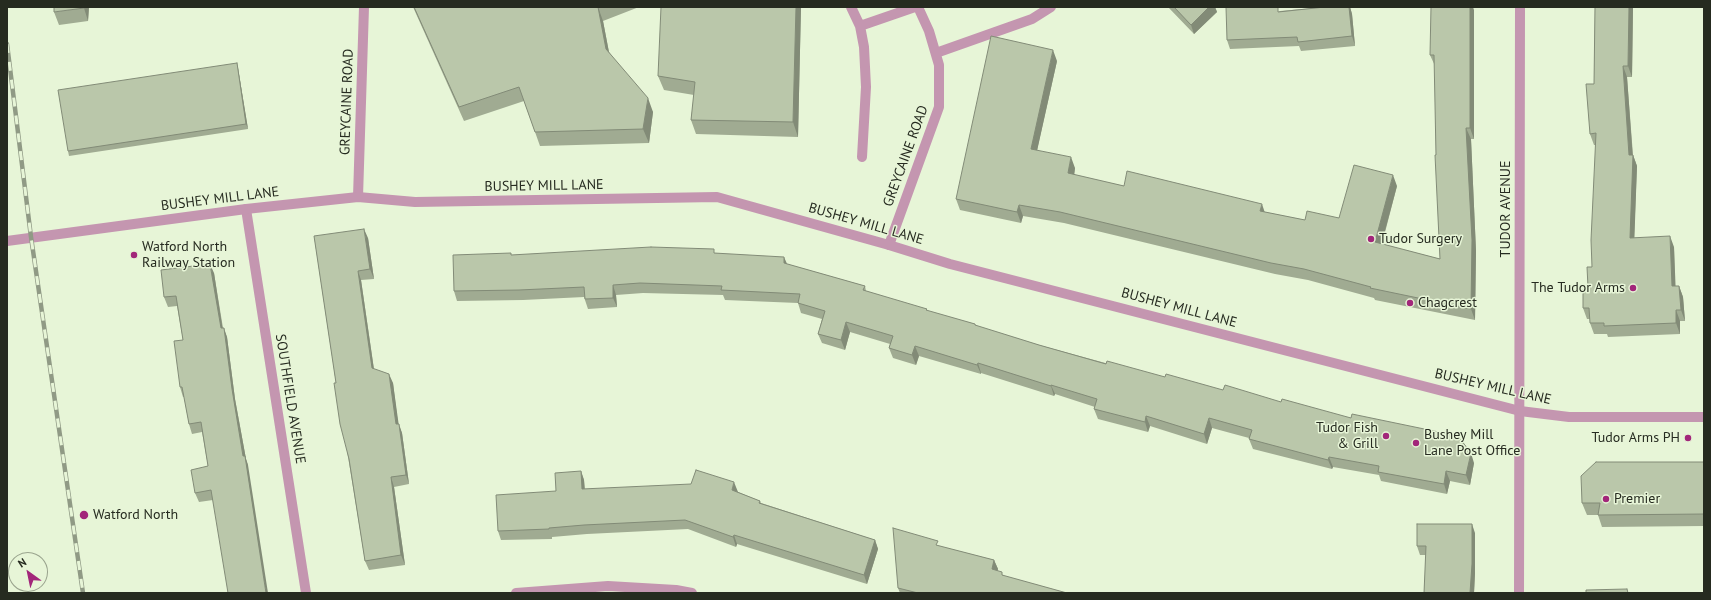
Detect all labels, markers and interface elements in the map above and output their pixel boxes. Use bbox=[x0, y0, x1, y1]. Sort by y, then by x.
street label: GREYCAINE ROAD bbox=[337, 49, 357, 155]
street label: GREYCAINE ROAD bbox=[880, 103, 932, 209]
street label: TUDOR AVENUE bbox=[1498, 161, 1514, 257]
street label: BUSHEY MILL LANE bbox=[484, 177, 604, 195]
street label: BUSHEY MILL LANE bbox=[160, 183, 280, 215]
street label: BUSHEY MILL LANE bbox=[806, 200, 926, 248]
place label: Tudor Surgery bbox=[1379, 231, 1462, 247]
marker: Tudor Surgery bbox=[1366, 234, 1376, 244]
place label: Watford North Railway Station bbox=[142, 239, 235, 272]
marker: Watford North Railway Station bbox=[129, 250, 139, 260]
place label: The Tudor Arms bbox=[1531, 280, 1625, 296]
marker: The Tudor Arms bbox=[1628, 283, 1638, 293]
street label: BUSHEY MILL LANE bbox=[1119, 284, 1239, 332]
place label: Chagcrest bbox=[1418, 295, 1477, 311]
marker: Chagcrest bbox=[1405, 298, 1415, 308]
street label: SOUTHFIELD AVENUE bbox=[271, 333, 309, 465]
street label: BUSHEY MILL LANE bbox=[1433, 365, 1553, 409]
place label: Tudor Fish & Grill bbox=[1316, 420, 1378, 452]
place label: Bushey Mill Lane Post Office bbox=[1424, 427, 1520, 460]
place label: Tudor Arms PH bbox=[1591, 430, 1680, 446]
marker: Tudor Fish & Grill bbox=[1381, 431, 1391, 441]
marker: Tudor Arms PH bbox=[1683, 433, 1693, 443]
marker: Bushey Mill Lane Post Office bbox=[1411, 438, 1421, 448]
place label: Premier bbox=[1614, 491, 1660, 507]
marker: Premier bbox=[1601, 494, 1611, 504]
place label: Watford North bbox=[93, 507, 178, 523]
marker: Watford North bbox=[78, 509, 90, 521]
north arrow bbox=[8, 552, 48, 592]
text: N bbox=[15, 555, 29, 571]

